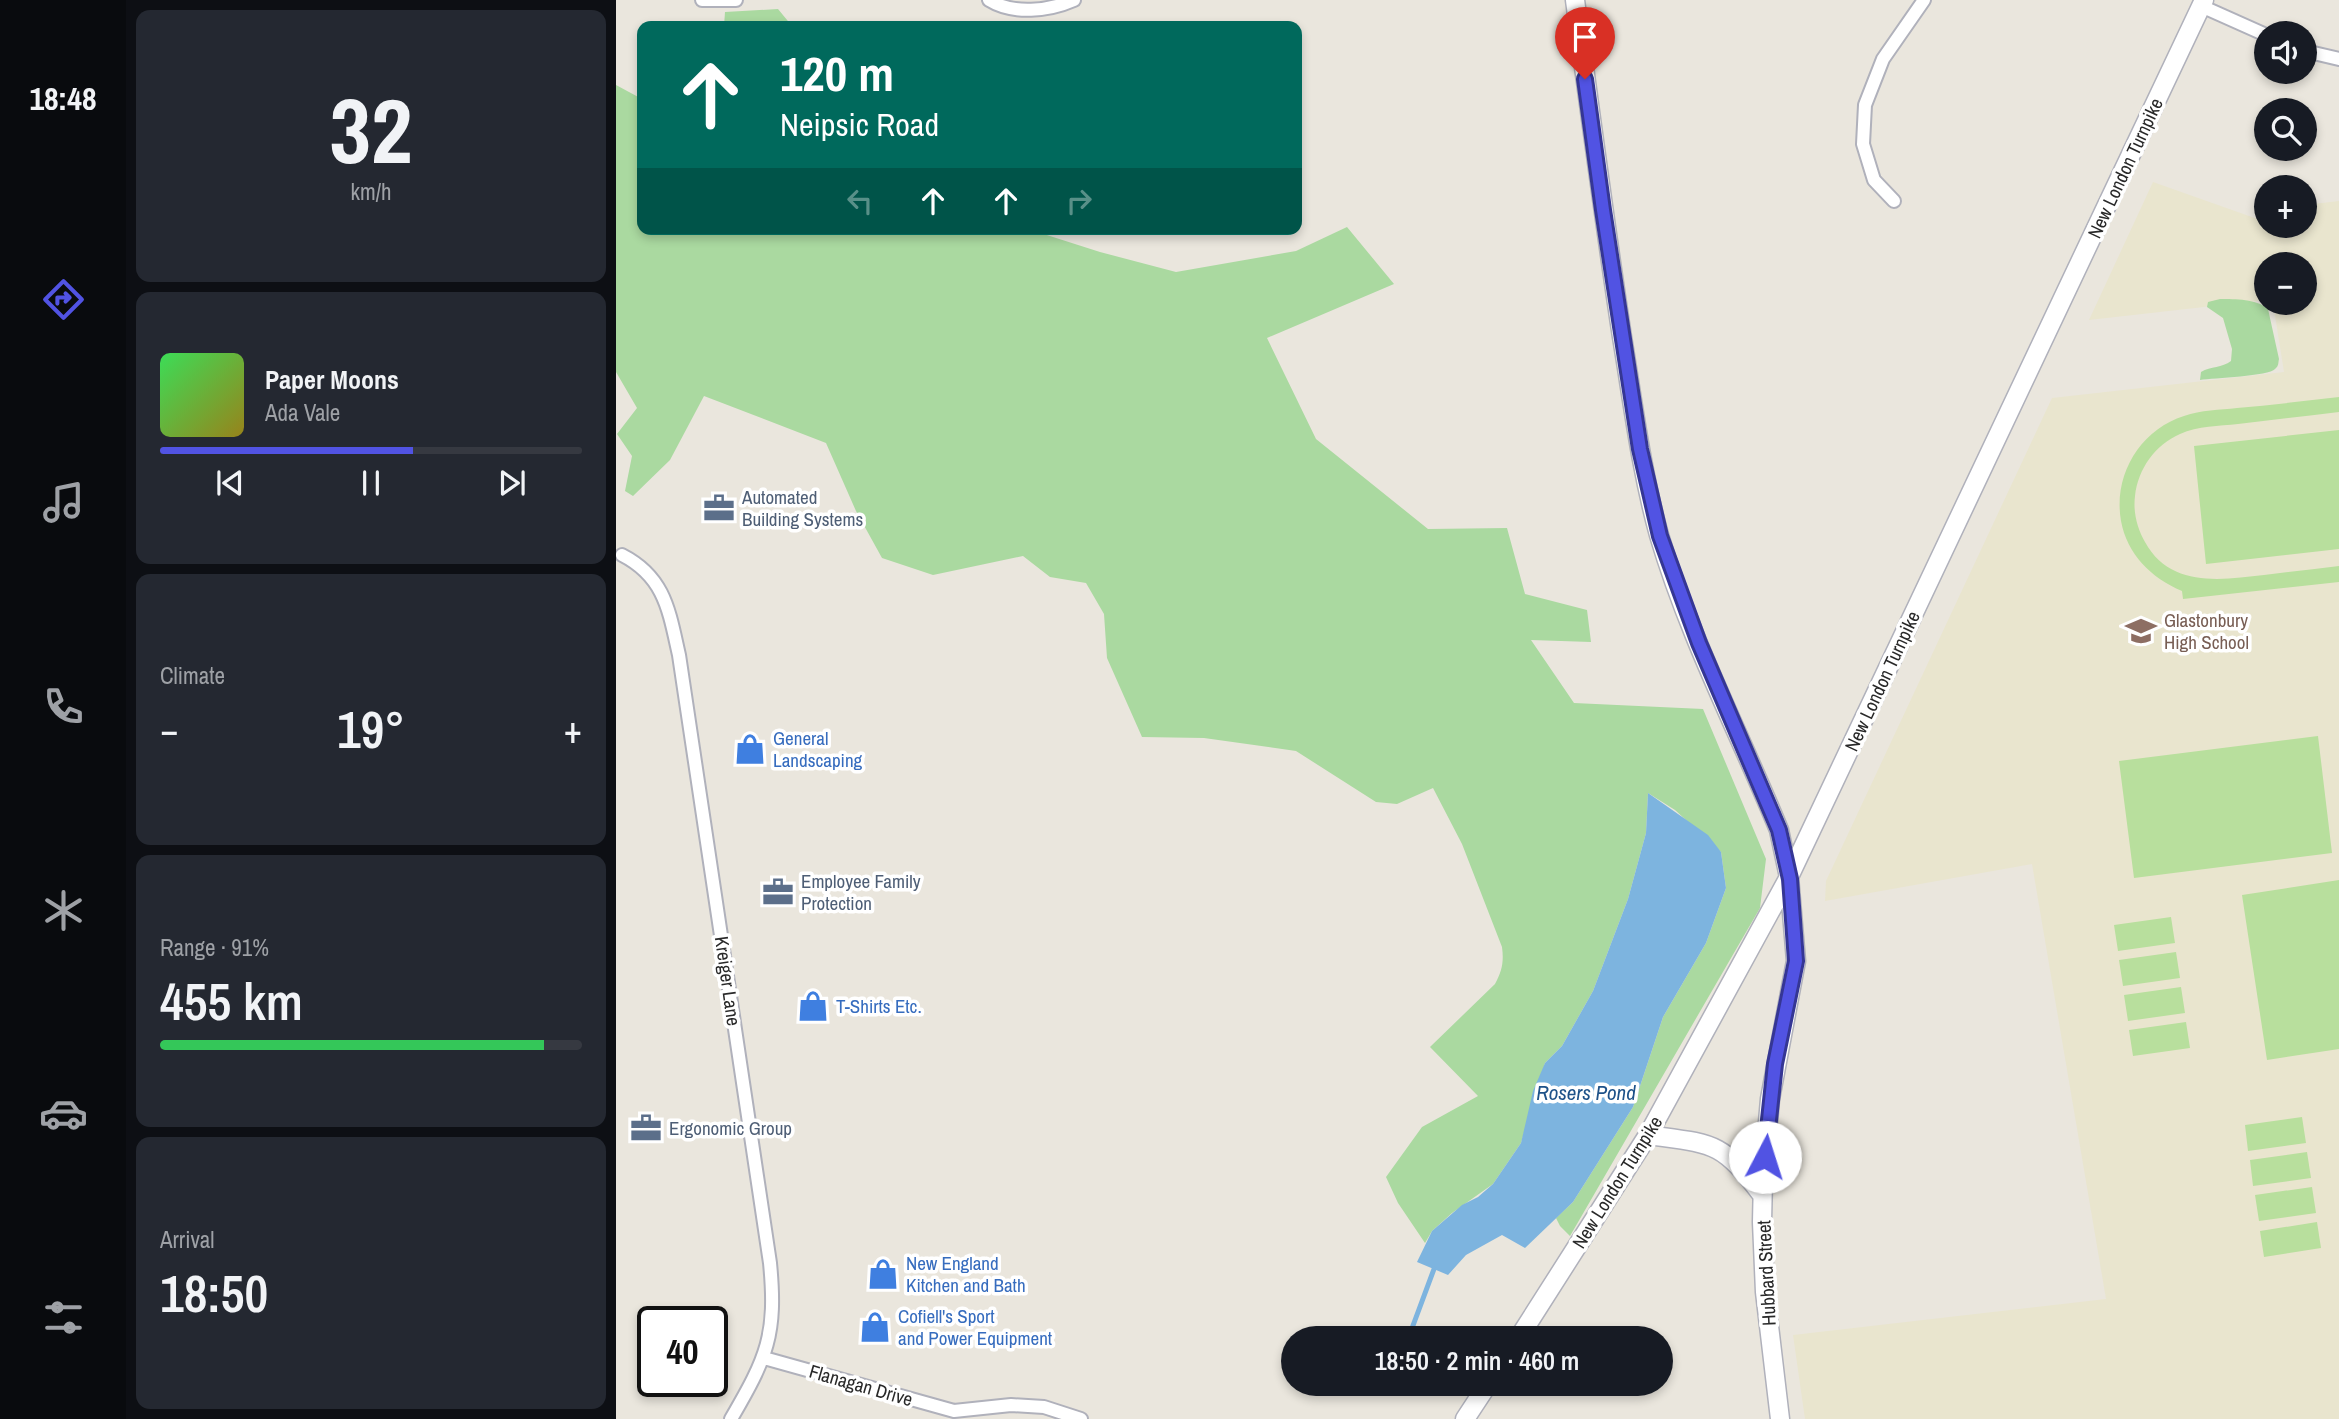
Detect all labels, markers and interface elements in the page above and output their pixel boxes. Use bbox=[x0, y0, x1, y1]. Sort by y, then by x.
pin bbox=[1555, 7, 1615, 79]
icon: arrive bbox=[1566, 18, 1604, 56]
map controls bbox=[2254, 21, 2317, 315]
button: sound bbox=[2254, 21, 2317, 84]
text: 120 m bbox=[780, 40, 894, 106]
icon: ahead bbox=[665, 49, 756, 140]
text: 32 bbox=[330, 69, 413, 191]
text: 18:48 bbox=[29, 77, 97, 120]
street label: New London Turnpike bbox=[2081, 94, 2169, 242]
button: search bbox=[2254, 98, 2317, 161]
text: Neipsic Road bbox=[780, 103, 939, 146]
button: + bbox=[2254, 175, 2317, 238]
text: km/h bbox=[351, 176, 391, 207]
icon: left bbox=[841, 182, 879, 220]
icon: ahead bbox=[914, 182, 952, 220]
icon: ahead bbox=[987, 182, 1025, 220]
icon: right bbox=[1060, 182, 1098, 220]
button: − bbox=[2254, 252, 2317, 315]
icon: directions bbox=[39, 275, 88, 324]
text: Paper Moons bbox=[265, 362, 399, 397]
text: Ada Vale bbox=[265, 397, 340, 428]
icon: previous bbox=[211, 464, 249, 502]
icon: pause bbox=[352, 464, 390, 502]
icon: next bbox=[493, 464, 531, 502]
icon: music bbox=[39, 478, 88, 527]
place label: Automated Building Systems bbox=[741, 484, 863, 532]
office icon: Automated Building Systems bbox=[702, 491, 736, 525]
street label: New London Turnpike bbox=[1838, 607, 1926, 755]
place label: Glastonbury High School bbox=[2164, 607, 2249, 655]
school or university icon: Glastonbury High School bbox=[2124, 614, 2158, 648]
text: Climate bbox=[160, 660, 225, 691]
icon: phone bbox=[39, 682, 88, 731]
text: 19° bbox=[337, 694, 405, 764]
text: − bbox=[160, 704, 178, 755]
text: + bbox=[564, 704, 582, 755]
place label: General Landscaping bbox=[773, 725, 863, 773]
shop icon: General Landscaping bbox=[733, 732, 767, 766]
place label: Employee Family Protection bbox=[801, 868, 921, 916]
office icon: Employee Family Protection bbox=[761, 875, 795, 909]
icon: climate bbox=[39, 886, 88, 935]
text: Range · 91% bbox=[160, 932, 269, 963]
street label: Kreiger Lane bbox=[709, 935, 747, 1027]
text: 455 km bbox=[160, 966, 303, 1036]
shop icon: T-Shirts Etc. bbox=[796, 989, 830, 1023]
place label: T-Shirts Etc. bbox=[836, 993, 922, 1019]
water label: Rosers Pond bbox=[1536, 1078, 1636, 1107]
icon: car bbox=[39, 1089, 88, 1138]
office icon: Ergonomic Group bbox=[629, 1111, 663, 1145]
street label: New London Turnpike bbox=[1566, 1111, 1668, 1253]
place label: Ergonomic Group bbox=[669, 1115, 792, 1141]
position arrow bbox=[1728, 1120, 1802, 1194]
street label: Hubbard Street bbox=[1750, 1219, 1782, 1326]
text: Arrival bbox=[160, 1224, 215, 1255]
place label: New England Kitchen and Bath bbox=[906, 1250, 1026, 1298]
shop icon: New England Kitchen and Bath bbox=[866, 1257, 900, 1291]
text: 18:50 bbox=[160, 1258, 268, 1328]
icon: filters bbox=[39, 1293, 88, 1342]
place label: Cofiell's Sport and Power Equipment bbox=[898, 1303, 1053, 1351]
speed limit sign: 40 bbox=[637, 1306, 728, 1397]
shop icon: Cofiell's Sport and Power Equipment bbox=[858, 1310, 892, 1344]
text: 18:50 · 2 min · 460 m bbox=[1375, 1343, 1579, 1378]
street label: Flanagan Drive bbox=[806, 1358, 916, 1412]

